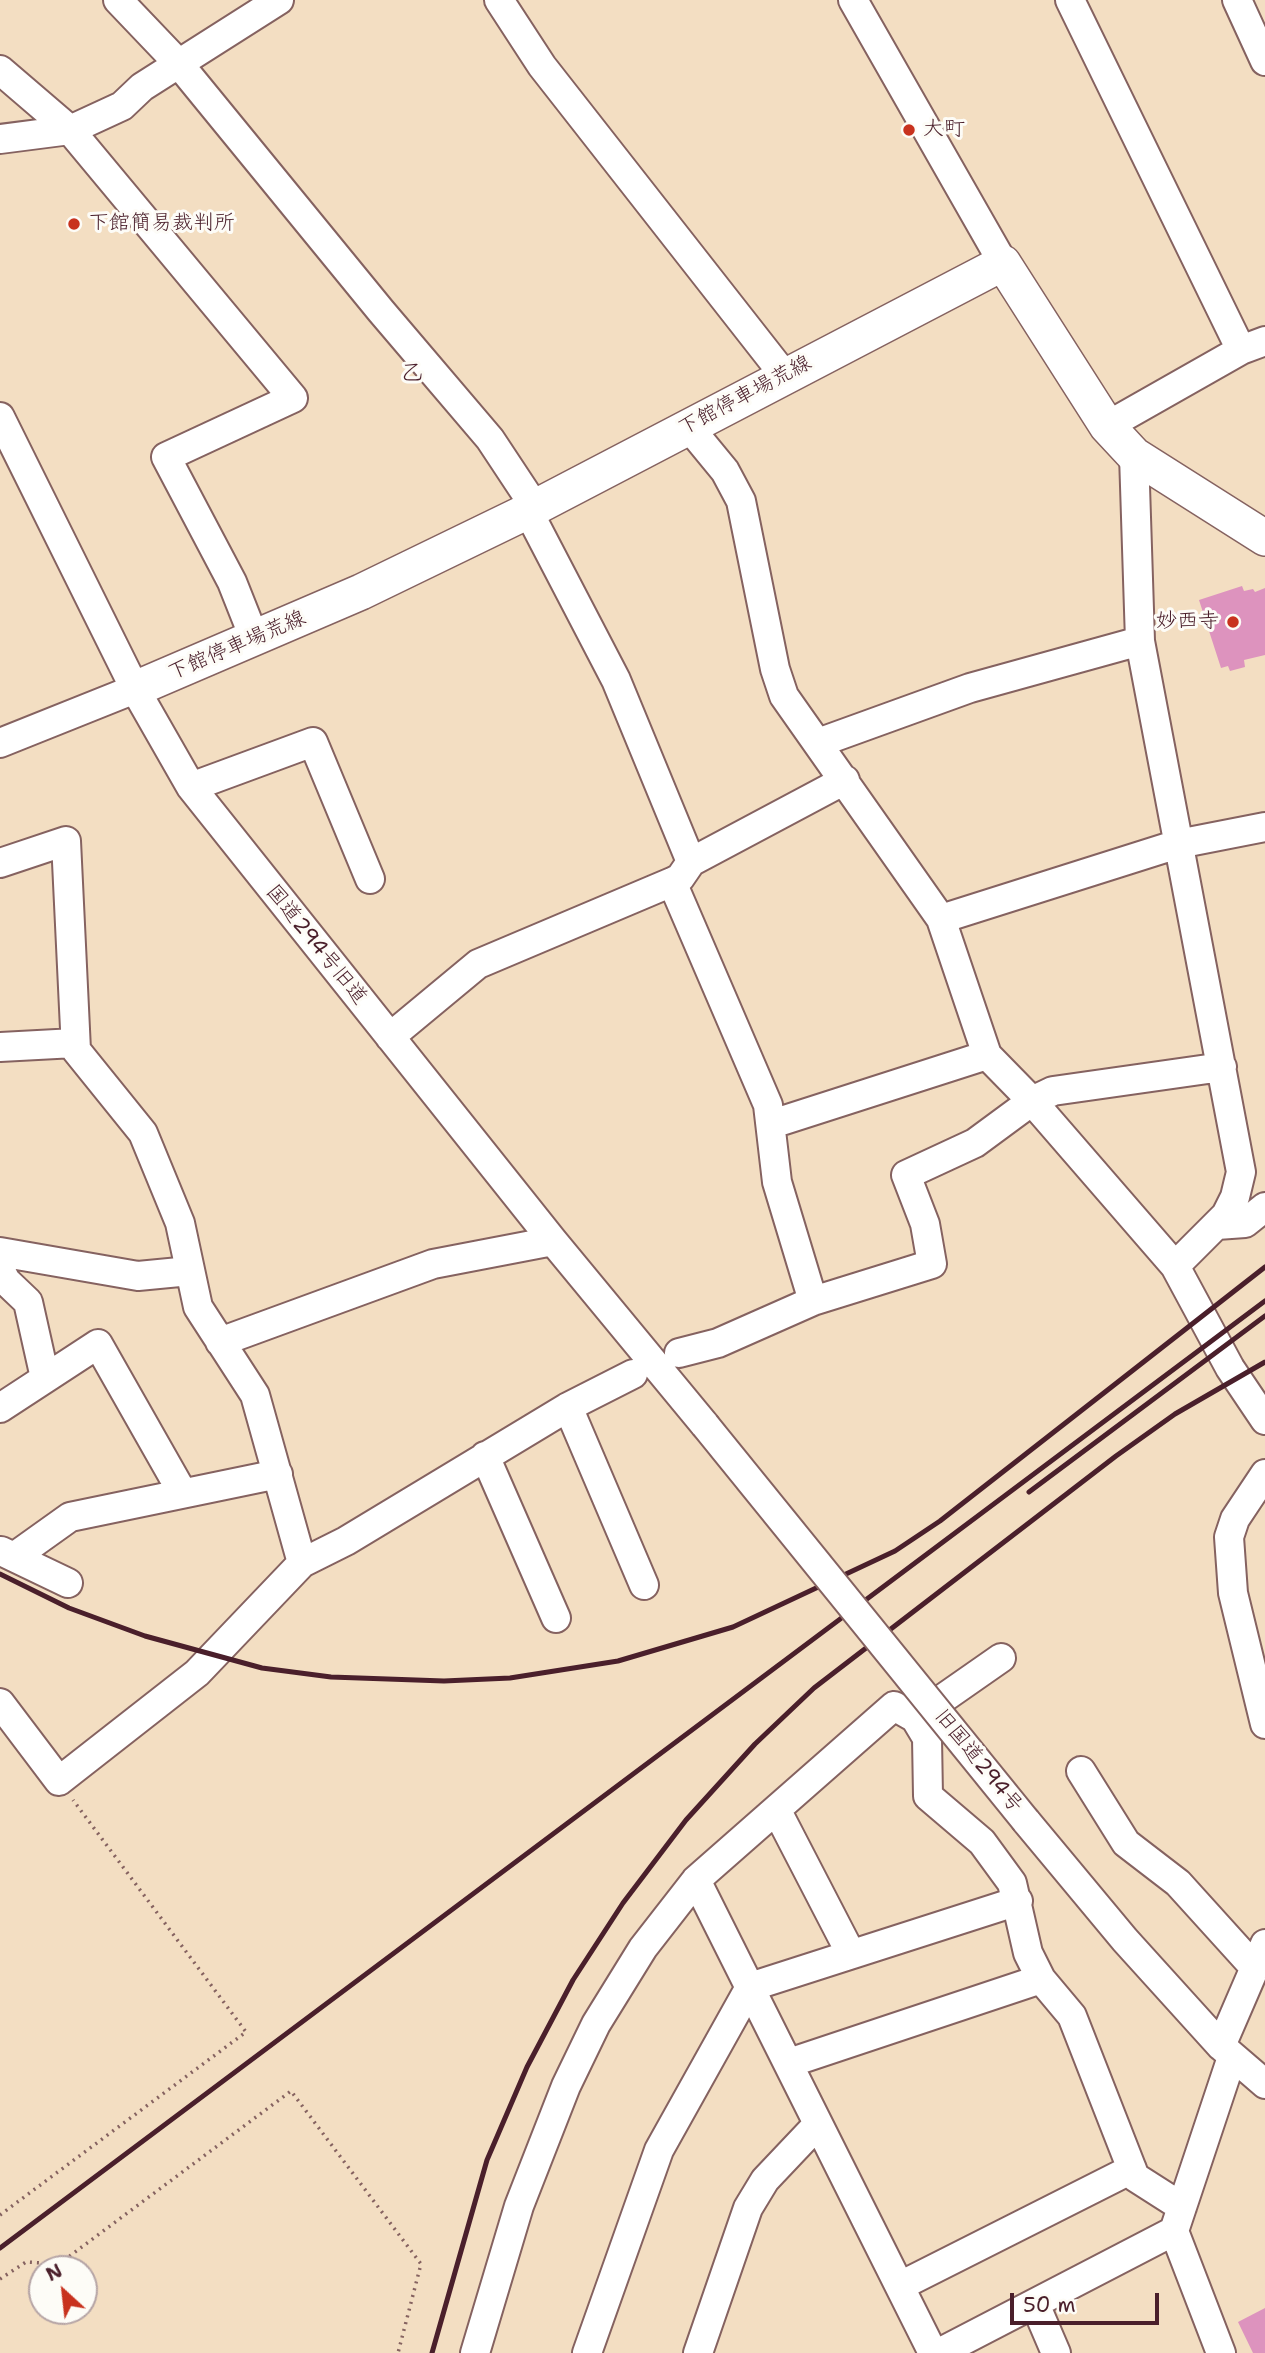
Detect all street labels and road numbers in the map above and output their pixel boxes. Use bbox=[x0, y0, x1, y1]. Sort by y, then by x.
street label: 下館停車場荒線 bbox=[674, 350, 816, 442]
street label: 下館停車場荒線 bbox=[164, 606, 310, 686]
street label: 国道294号旧道 bbox=[260, 880, 372, 1010]
street label: 旧国道294号 bbox=[929, 1704, 1027, 1818]

